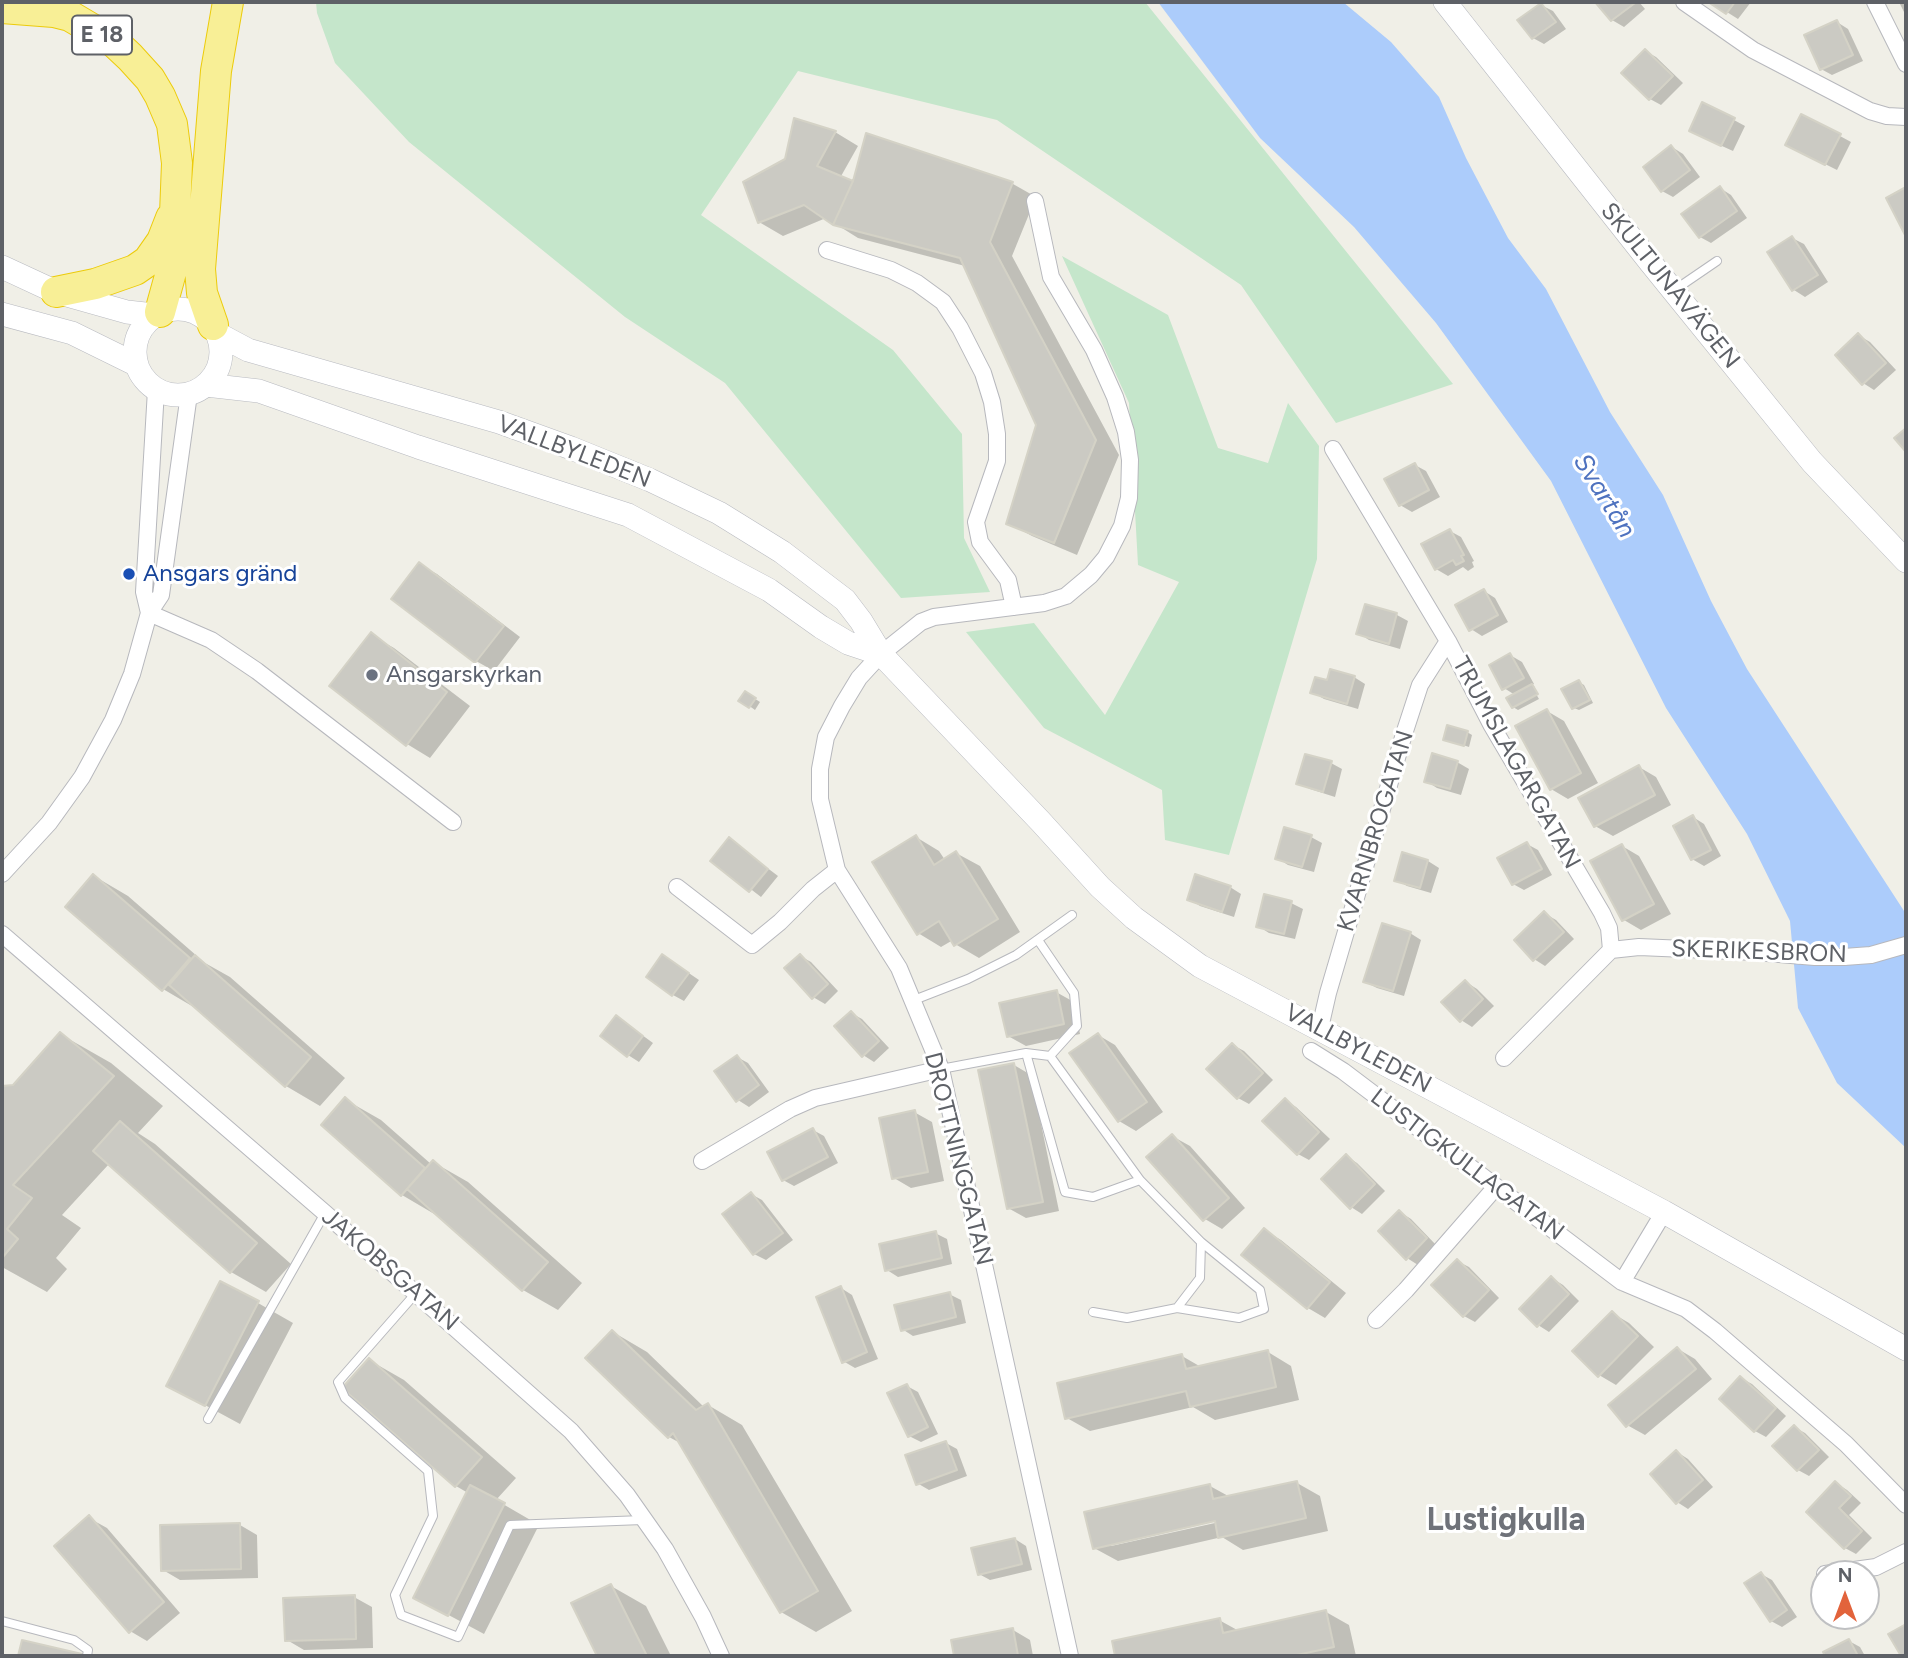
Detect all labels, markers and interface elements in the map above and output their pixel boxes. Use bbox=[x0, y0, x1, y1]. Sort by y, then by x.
road number: E 18 bbox=[72, 16, 132, 54]
street label: SKULTUNAVÄGEN bbox=[1594, 197, 1746, 375]
street label: VALLBYLEDEN bbox=[493, 410, 655, 494]
water label: Svartån bbox=[1566, 448, 1642, 544]
place label: Ansgars gränd bbox=[143, 560, 297, 588]
marker: Ansgars gränd bbox=[121, 566, 137, 582]
street label: TRUMSLAGARGATAN bbox=[1446, 652, 1586, 874]
place label: Ansgarskyrkan bbox=[386, 661, 542, 689]
marker: Ansgarskyrkan bbox=[364, 667, 380, 683]
street label: KVARNBROGATAN bbox=[1332, 727, 1420, 935]
street label: SKERIKESBRON bbox=[1671, 935, 1847, 969]
street label: VALLBYLEDEN bbox=[1280, 998, 1436, 1100]
street label: DROTTNINGGATAN bbox=[918, 1049, 998, 1269]
street label: LUSTIGKULLAGATAN bbox=[1365, 1083, 1569, 1247]
street label: JAKOBSGATAN bbox=[316, 1203, 464, 1337]
district label: Lustigkulla bbox=[1427, 1502, 1585, 1540]
north arrow bbox=[1810, 1560, 1880, 1630]
text: N bbox=[1838, 1564, 1852, 1587]

